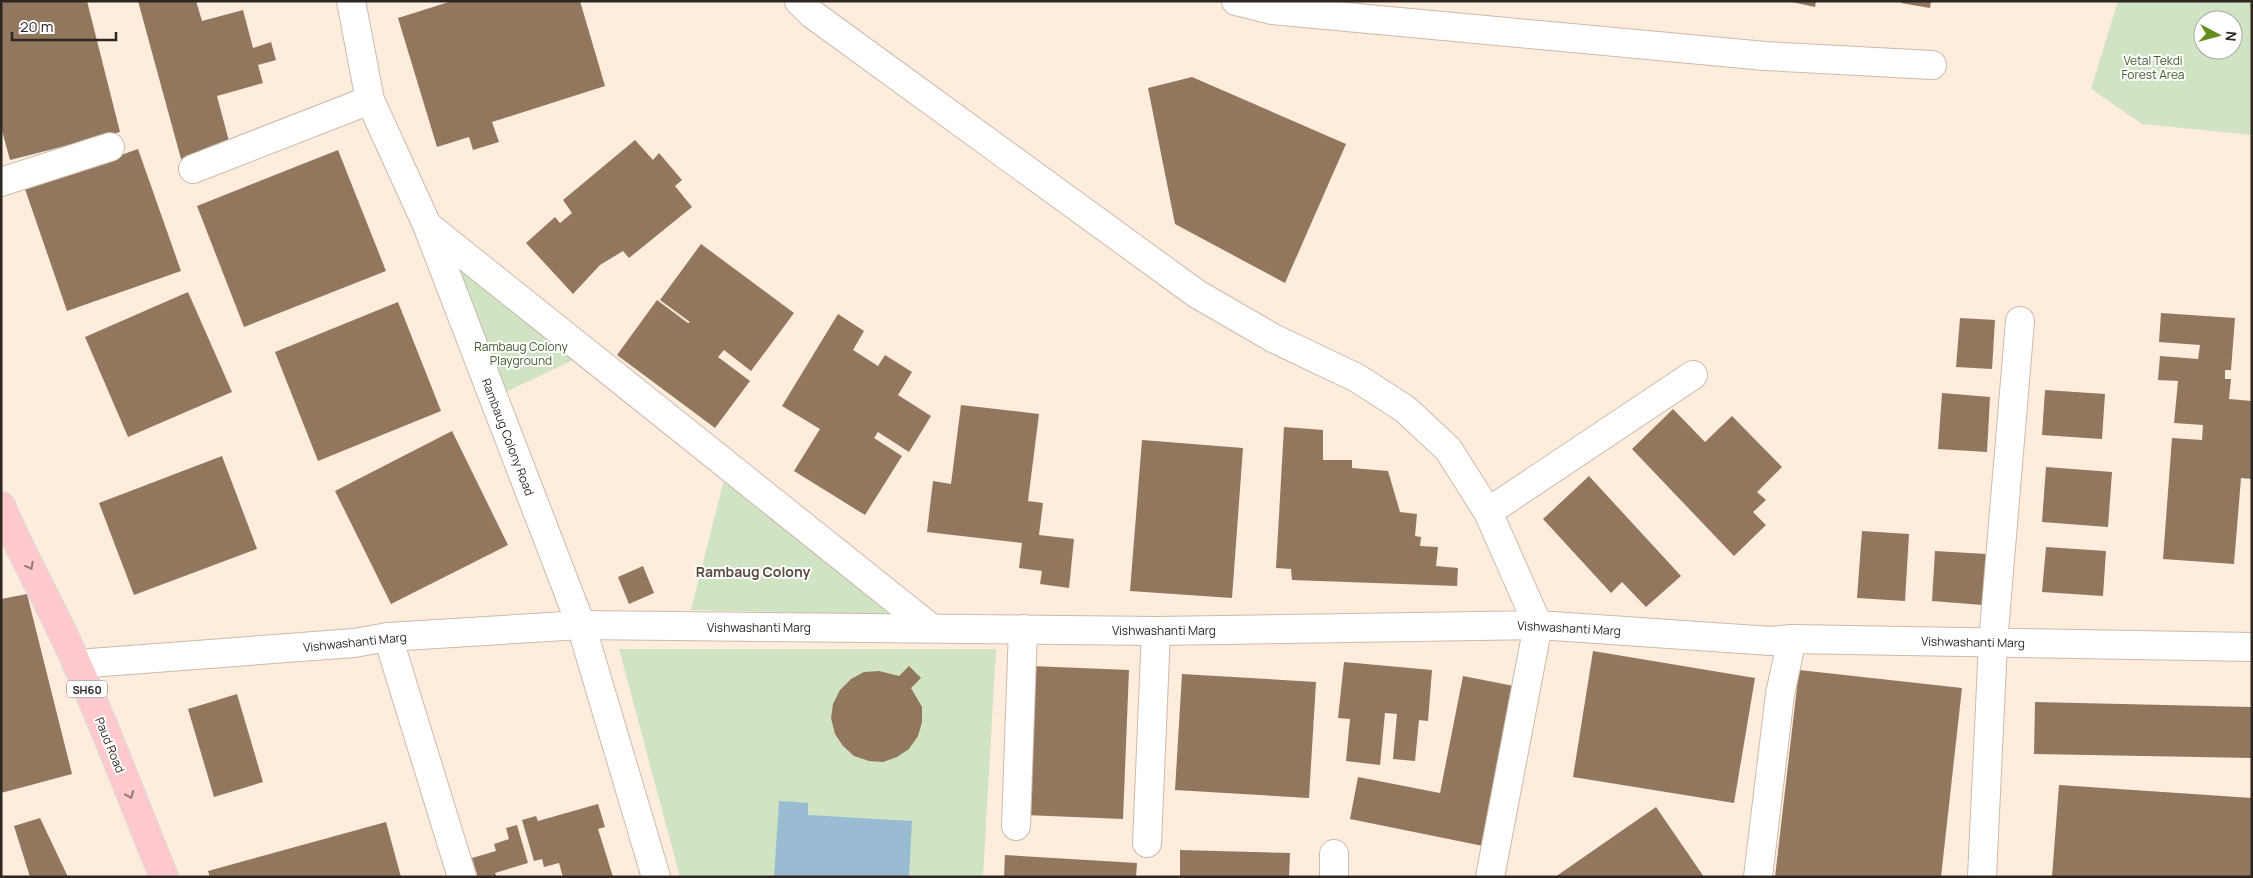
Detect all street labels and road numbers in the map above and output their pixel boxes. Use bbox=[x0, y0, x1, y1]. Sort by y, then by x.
street label: Rambaug Colony Road bbox=[478, 376, 538, 498]
street label: Vishwashanti Marg bbox=[1517, 617, 1621, 639]
street label: Vishwashanti Marg bbox=[707, 619, 811, 636]
street label: Vishwashanti Marg bbox=[1112, 622, 1216, 639]
street label: Vishwashanti Marg bbox=[302, 628, 408, 656]
street label: Vishwashanti Marg bbox=[1921, 633, 2025, 651]
road number: SH60 bbox=[67, 681, 107, 698]
street label: Paud Road bbox=[91, 715, 129, 775]

